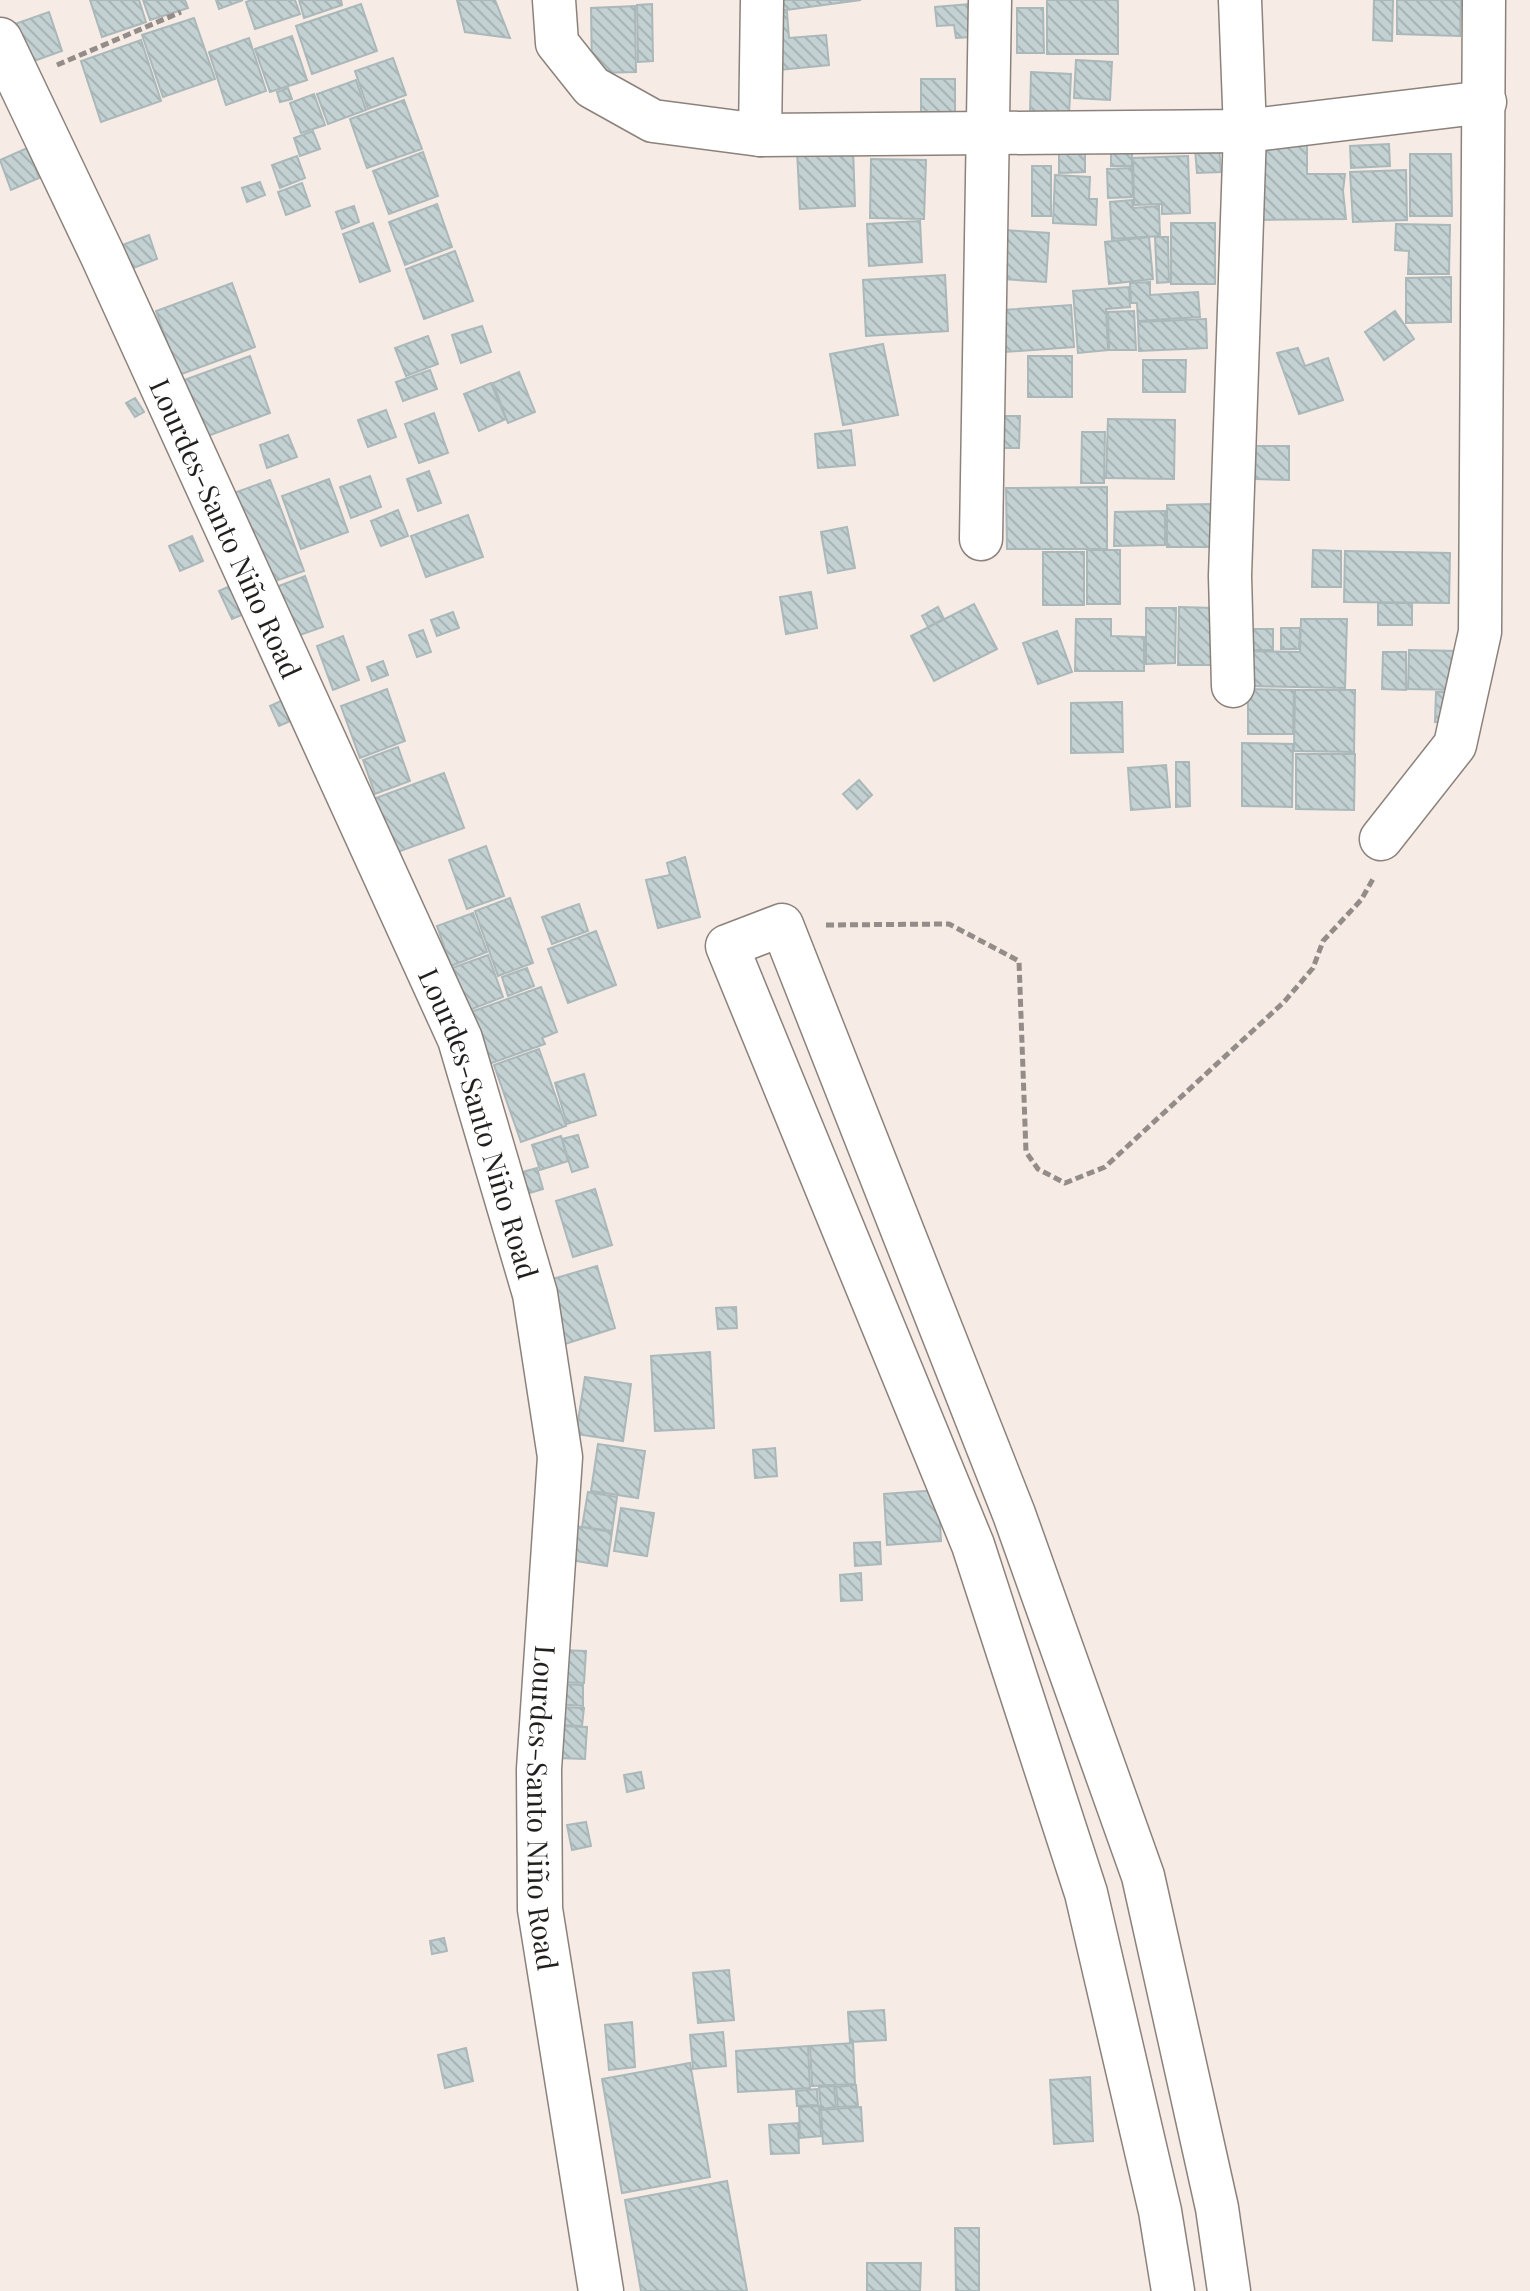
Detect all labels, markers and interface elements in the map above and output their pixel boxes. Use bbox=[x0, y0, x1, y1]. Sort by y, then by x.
street label: Lourdes-Santo Niño Road bbox=[143, 372, 311, 684]
street label: Lourdes-Santo Niño Road bbox=[411, 962, 548, 1283]
street label: Lourdes-Santo Niño Road bbox=[520, 1644, 568, 1973]

